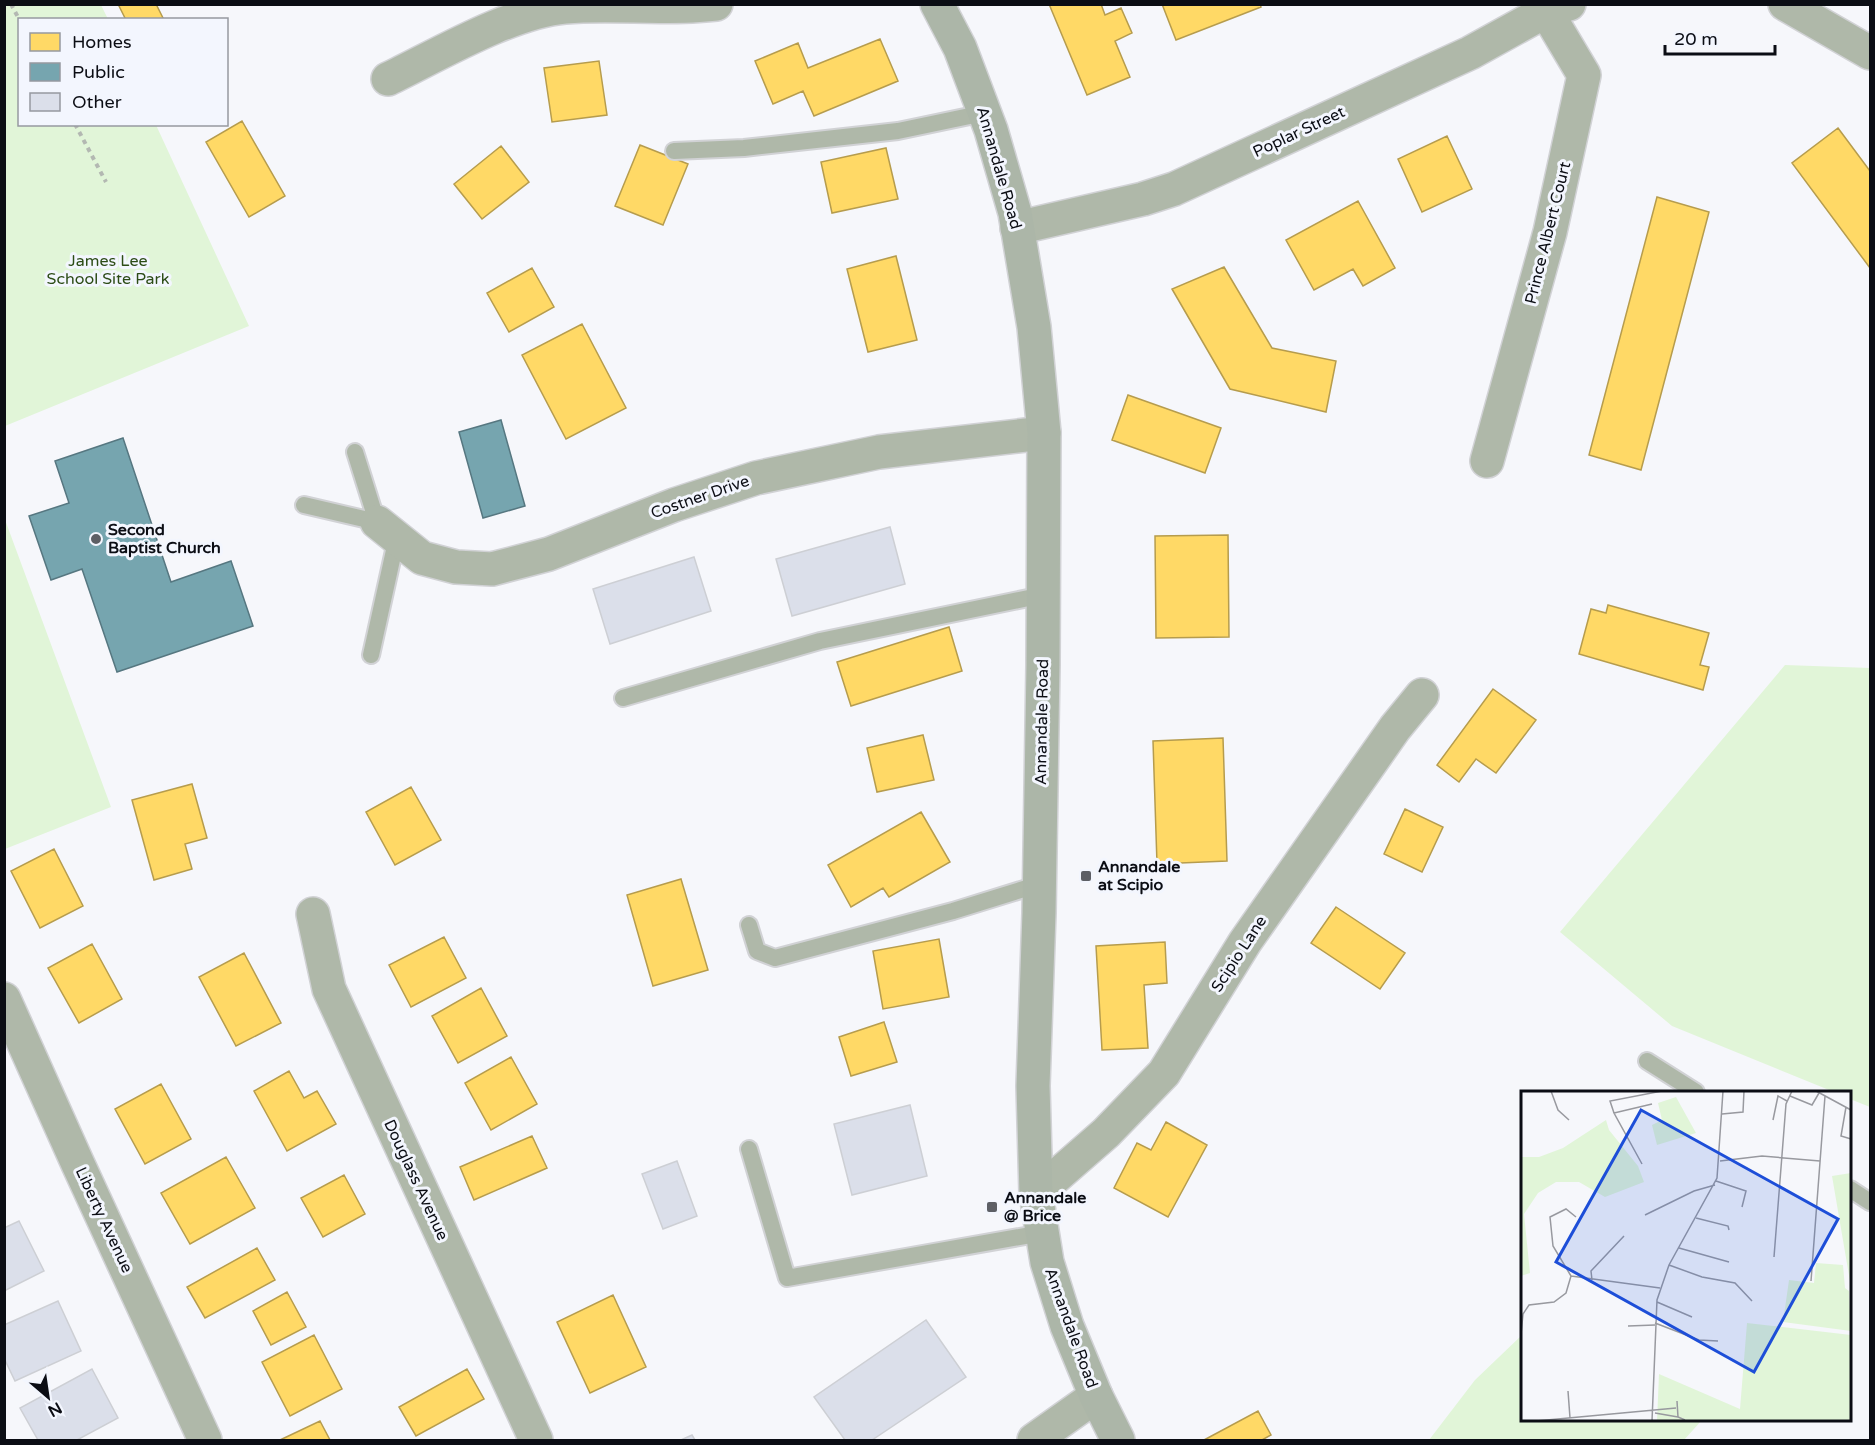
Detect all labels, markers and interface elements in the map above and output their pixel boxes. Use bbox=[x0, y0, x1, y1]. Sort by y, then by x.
legend bbox=[18, 18, 228, 126]
scale bar bbox=[1665, 18, 1774, 56]
text: 20 m bbox=[1674, 28, 1718, 50]
text: Homes bbox=[72, 31, 132, 53]
text: Public bbox=[72, 61, 125, 83]
text: Other bbox=[72, 91, 122, 113]
street label: Poplar Street bbox=[1250, 102, 1348, 162]
street label: Annandale Road bbox=[972, 104, 1026, 232]
street label: Prince Albert Court bbox=[1521, 160, 1575, 306]
park label: James Lee School Site Park bbox=[47, 251, 170, 289]
street label: Costner Drive bbox=[648, 471, 752, 523]
place label: Second Baptist Church bbox=[108, 520, 221, 558]
marker: Second Baptist Church bbox=[89, 532, 103, 546]
street label: Annandale Road bbox=[1031, 659, 1053, 785]
place label: Annandale at Scipio bbox=[1098, 857, 1180, 895]
marker: Annandale at Scipio bbox=[1079, 869, 1093, 883]
street label: Scipio Lane bbox=[1207, 912, 1271, 996]
inset map bbox=[1521, 1091, 1851, 1421]
street label: Douglass Avenue bbox=[379, 1116, 453, 1244]
street label: Liberty Avenue bbox=[71, 1164, 137, 1276]
place label: Annandale @ Brice bbox=[1004, 1188, 1086, 1226]
marker: Annandale @ Brice bbox=[985, 1200, 999, 1214]
street label: Annandale Road bbox=[1040, 1265, 1102, 1391]
north arrow bbox=[18, 1367, 78, 1427]
text: N bbox=[44, 1397, 65, 1421]

